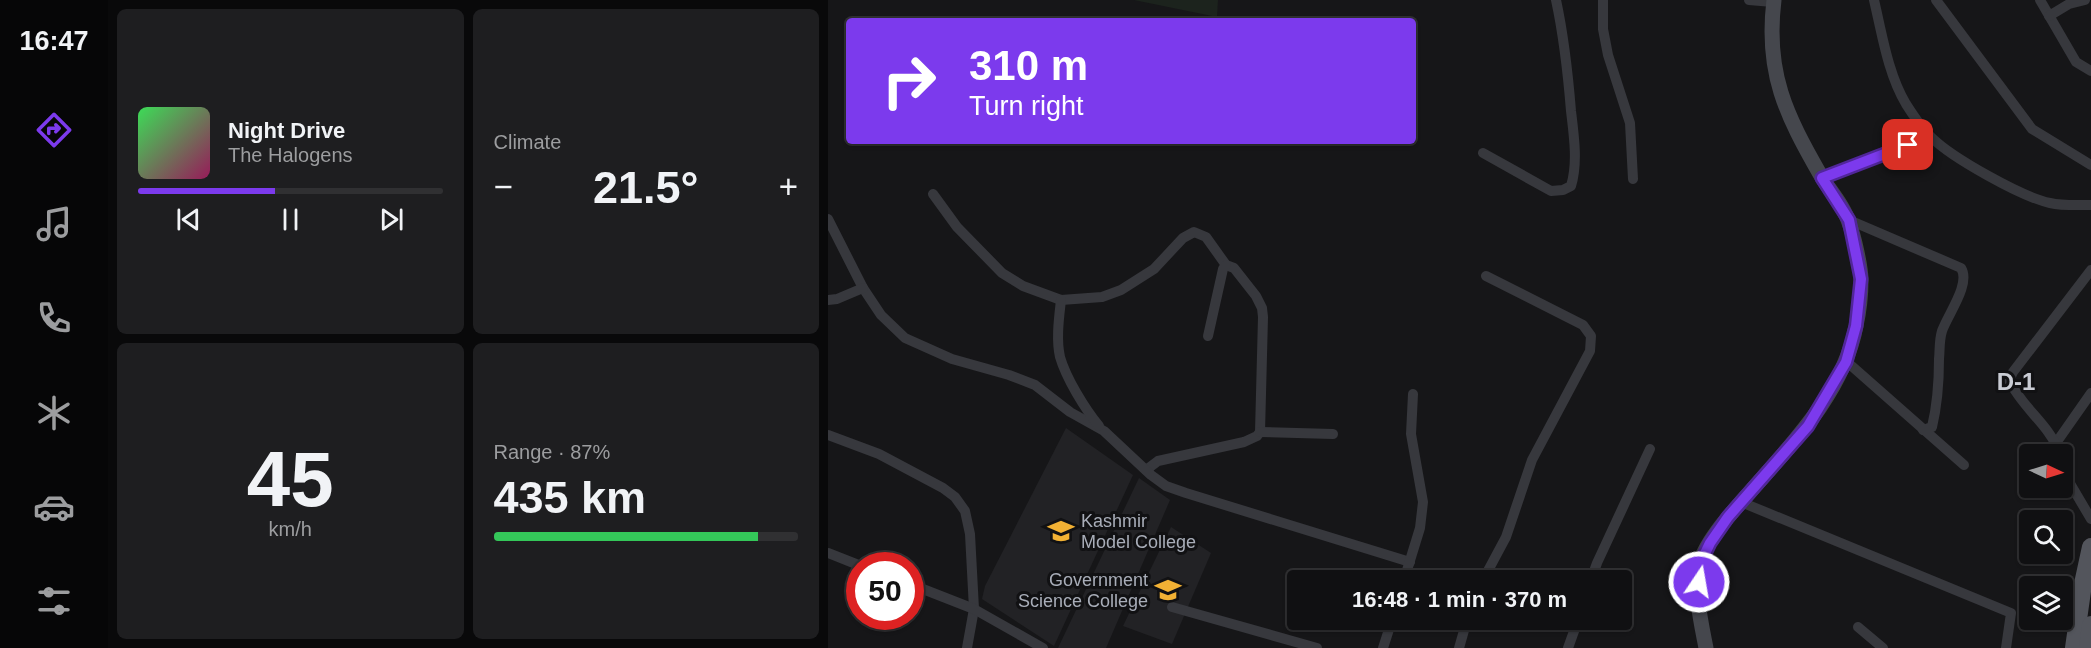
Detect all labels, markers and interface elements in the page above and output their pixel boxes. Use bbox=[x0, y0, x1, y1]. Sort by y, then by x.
text: 16:47 bbox=[19, 26, 89, 56]
icon: right bbox=[870, 42, 948, 120]
text: 310 m bbox=[969, 42, 1088, 89]
text: Turn right bbox=[969, 91, 1084, 121]
icon: directions bbox=[33, 109, 75, 151]
text: Night Drive bbox=[228, 118, 345, 143]
pin bbox=[1882, 119, 1933, 170]
icon: arrive bbox=[1891, 128, 1924, 161]
text: Climate bbox=[494, 131, 561, 153]
text: The Halogens bbox=[228, 144, 353, 166]
text: 21.5° bbox=[593, 162, 699, 213]
text: − bbox=[494, 168, 513, 205]
text: + bbox=[779, 168, 798, 205]
icon: music bbox=[33, 203, 75, 245]
icon: previous bbox=[172, 203, 205, 236]
icon: pause bbox=[274, 203, 307, 236]
icon: next bbox=[375, 203, 408, 236]
icon: phone bbox=[33, 297, 75, 339]
district label: D-1 bbox=[1997, 368, 2035, 395]
icon: climate bbox=[33, 392, 75, 434]
text: 45 bbox=[247, 435, 334, 523]
text: Range · 87% bbox=[494, 441, 610, 463]
north arrow bbox=[2019, 444, 2073, 498]
map controls bbox=[2019, 444, 2073, 630]
text: 435 km bbox=[494, 472, 646, 523]
icon: car bbox=[33, 486, 75, 528]
button: search bbox=[2019, 510, 2073, 564]
place label: Kashmir Model College bbox=[1081, 511, 1196, 552]
school or university icon: Kashmir Model College bbox=[1046, 516, 1076, 546]
text: km/h bbox=[269, 518, 312, 540]
position arrow bbox=[1667, 550, 1731, 614]
speed limit sign: 50 bbox=[846, 552, 924, 630]
place label: Government Science College bbox=[1018, 570, 1148, 611]
school or university icon: Government Science College bbox=[1153, 575, 1183, 605]
button: layers bbox=[2019, 576, 2073, 630]
icon: filters bbox=[33, 580, 75, 622]
text: 16:48 · 1 min · 370 m bbox=[1352, 587, 1567, 612]

